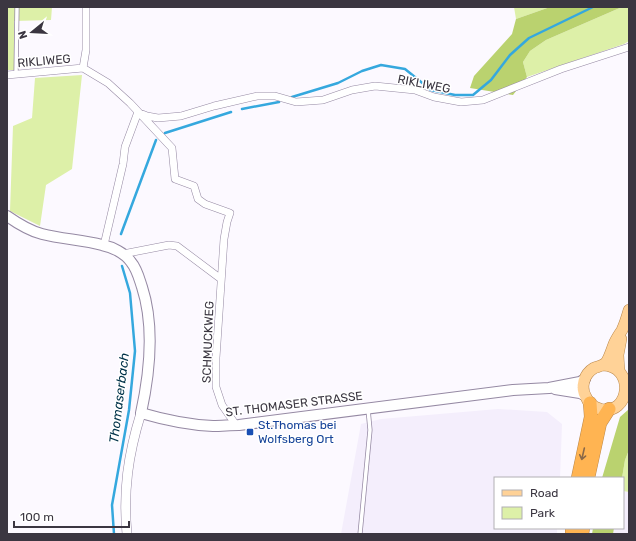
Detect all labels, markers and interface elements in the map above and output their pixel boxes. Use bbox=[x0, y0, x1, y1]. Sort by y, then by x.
north arrow bbox=[12, 12, 52, 52]
text: N bbox=[16, 29, 30, 41]
street label: RIKLIWEG bbox=[17, 52, 71, 70]
street label: RIKLIWEG bbox=[396, 72, 452, 96]
street label: SCHMUCKWEG bbox=[200, 301, 216, 383]
water label: Thomaserbach bbox=[106, 352, 132, 444]
street label: ST. THOMASER STRASSE bbox=[225, 389, 363, 419]
place label: St.Thomas bei Wolfsberg Ort bbox=[258, 418, 337, 446]
marker: St.Thomas bei Wolfsberg Ort bbox=[245, 427, 255, 437]
one-way arrow bbox=[579, 447, 586, 460]
legend bbox=[494, 477, 624, 529]
text: Road bbox=[530, 486, 558, 500]
scale bar bbox=[14, 503, 129, 529]
text: Park bbox=[530, 506, 556, 520]
text: 100 m bbox=[20, 510, 54, 524]

